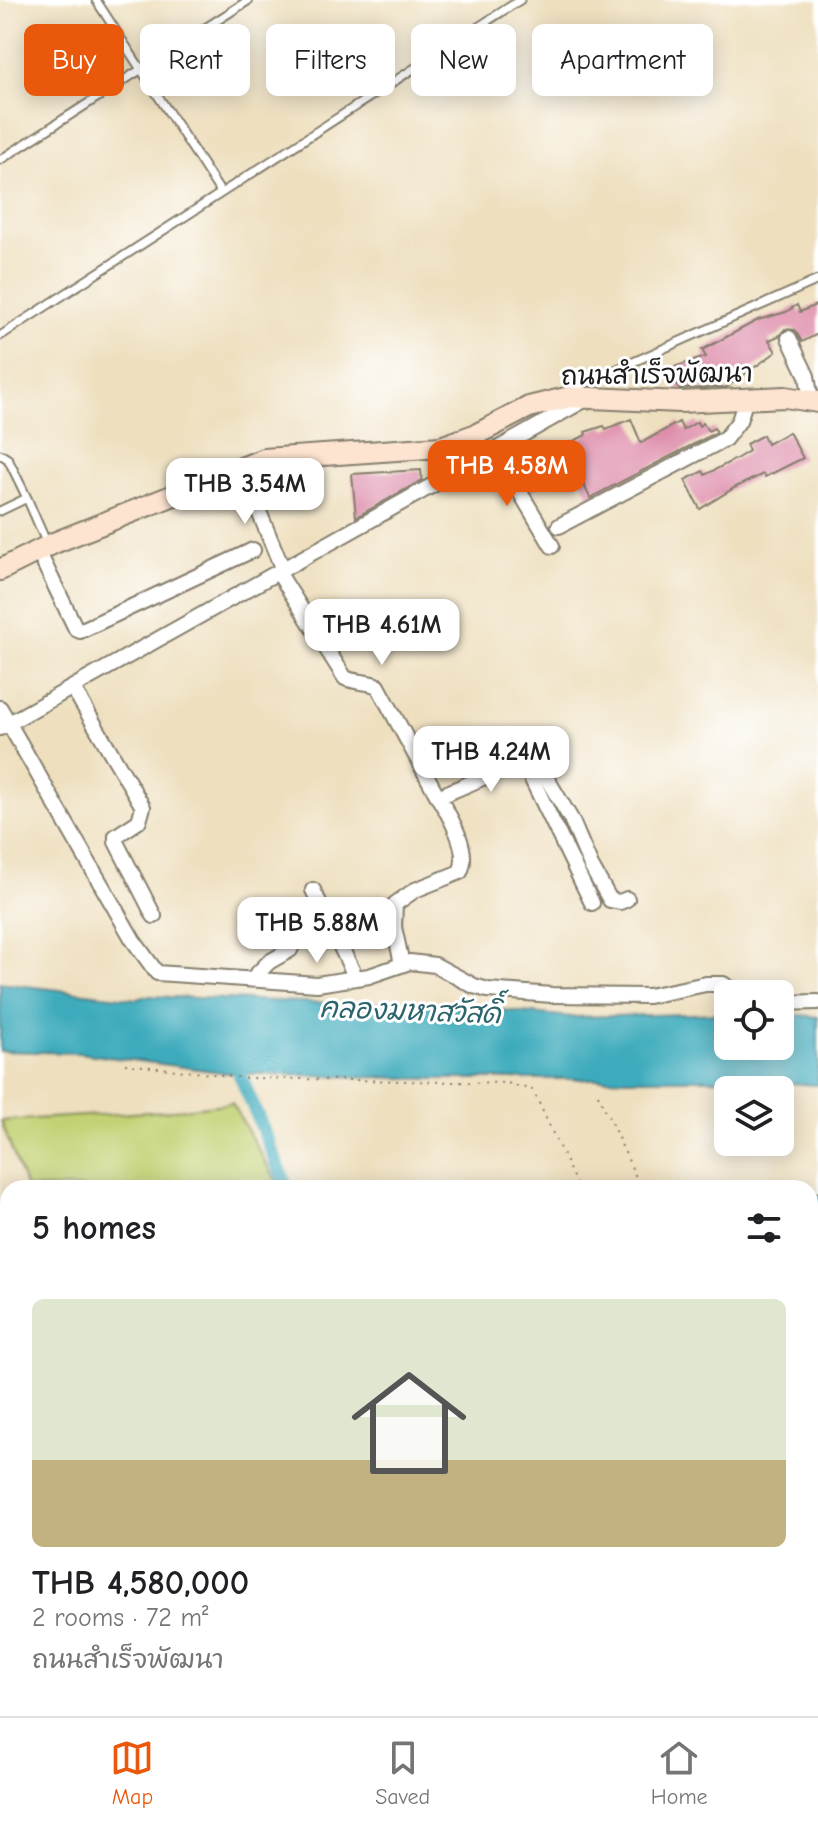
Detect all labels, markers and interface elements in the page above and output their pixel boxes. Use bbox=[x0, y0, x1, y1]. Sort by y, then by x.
chip: Buy bbox=[24, 24, 124, 96]
chip: Rent bbox=[140, 24, 250, 96]
chip: Filters bbox=[266, 24, 395, 96]
chip: New bbox=[411, 24, 516, 96]
chip: Apartment bbox=[532, 24, 713, 96]
street label: ถนนสำเร็จพัฒนา bbox=[561, 356, 753, 392]
pin: THB 4.58M bbox=[415, 440, 599, 508]
text: THB 4.58M bbox=[446, 451, 568, 481]
pin: THB 3.54M bbox=[153, 458, 337, 526]
text: THB 3.54M bbox=[184, 469, 306, 499]
pin: THB 4.61M bbox=[290, 599, 474, 667]
text: THB 4.61M bbox=[322, 610, 442, 640]
pin: THB 4.24M bbox=[399, 726, 583, 794]
text: THB 4.24M bbox=[431, 737, 551, 767]
pin: THB 5.88M bbox=[225, 897, 409, 965]
text: THB 5.88M bbox=[255, 908, 379, 938]
map controls bbox=[714, 980, 794, 1156]
button: locate bbox=[714, 980, 794, 1060]
water label: คลองมหาสวัสดิ์ bbox=[319, 982, 509, 1030]
button: layers bbox=[714, 1076, 794, 1156]
icon: filters bbox=[742, 1206, 786, 1250]
text: 5 homes bbox=[32, 1208, 156, 1248]
icon: home bbox=[337, 1351, 481, 1495]
text: THB 4,580,000 bbox=[32, 1563, 249, 1603]
text: 2 rooms · 72 m² bbox=[32, 1603, 209, 1633]
text: ถนนสำเร็จพัฒนา bbox=[32, 1645, 224, 1675]
tab: Map bbox=[110, 1736, 154, 1810]
tab: Saved bbox=[375, 1736, 430, 1810]
tab: Home bbox=[651, 1736, 708, 1810]

